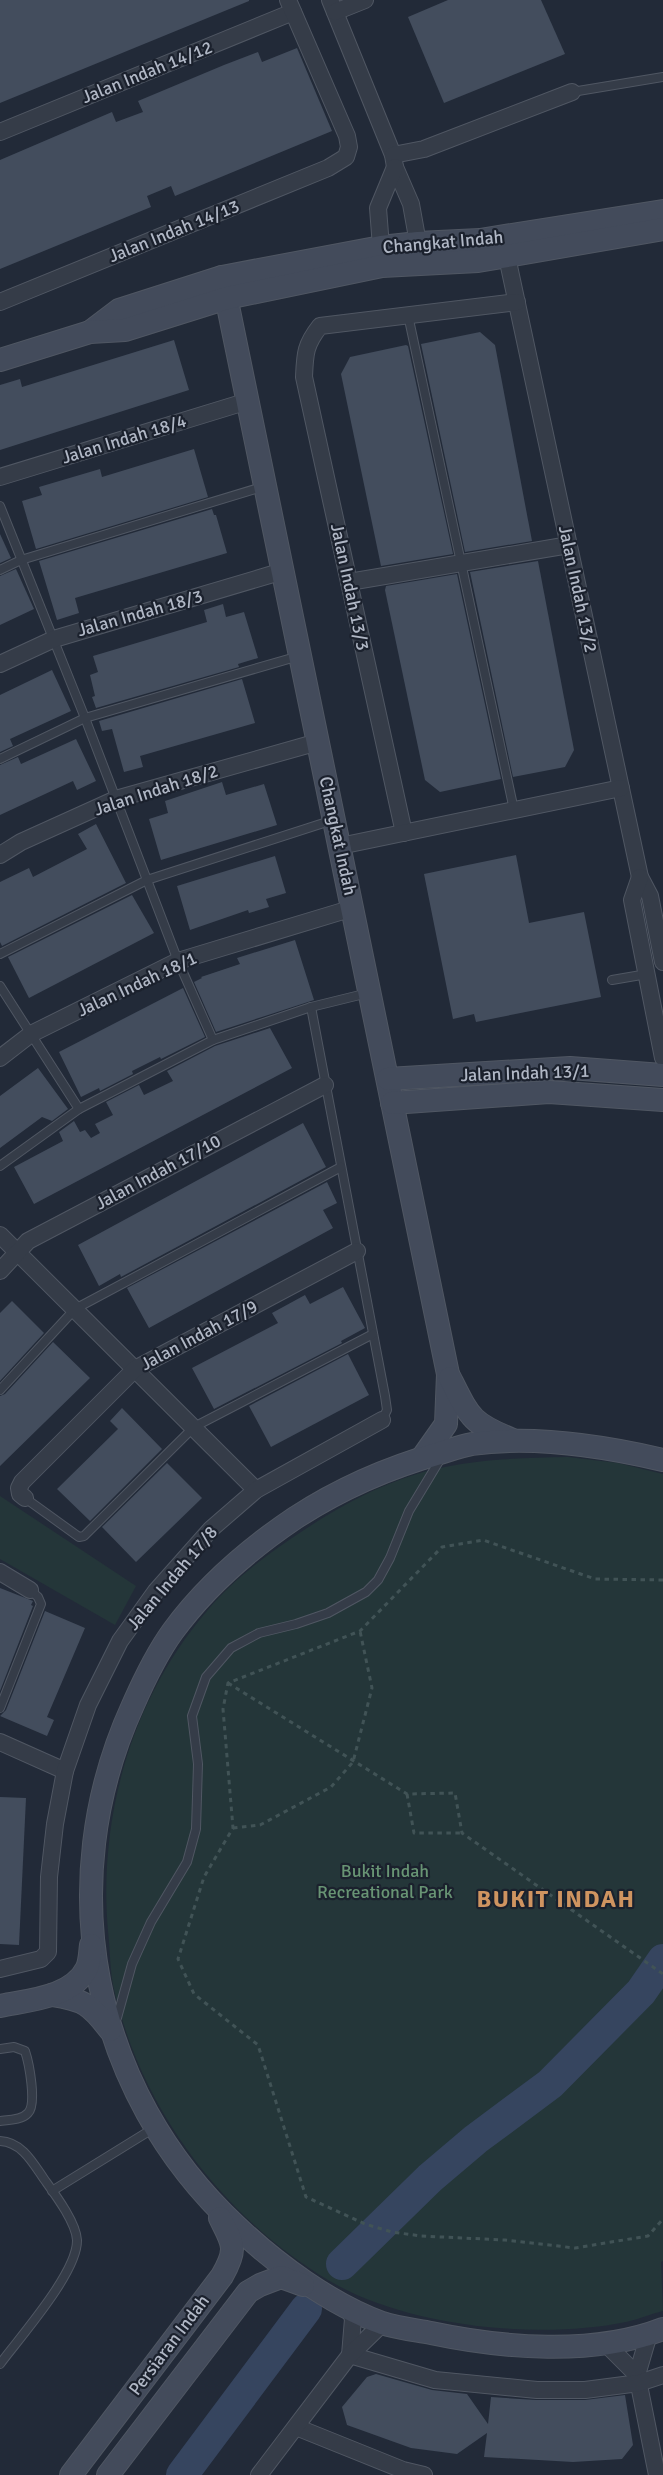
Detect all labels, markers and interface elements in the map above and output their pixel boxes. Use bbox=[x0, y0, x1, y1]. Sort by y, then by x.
street label: Jalan Indah 14/12 bbox=[78, 36, 216, 108]
street label: Jalan Indah 14/13 bbox=[105, 195, 243, 267]
street label: Changkat Indah bbox=[382, 226, 504, 258]
street label: Jalan Indah 18/4 bbox=[59, 410, 189, 468]
street label: Jalan Indah 13/3 bbox=[326, 522, 374, 652]
street label: Jalan Indah 13/2 bbox=[554, 524, 602, 654]
street label: Jalan Indah 18/3 bbox=[75, 585, 205, 641]
street label: Jalan Indah 18/2 bbox=[91, 760, 221, 820]
street label: Changkat Indah bbox=[315, 775, 361, 897]
street label: Jalan Indah 18/1 bbox=[74, 947, 200, 1021]
street label: Jalan Indah 13/1 bbox=[460, 1060, 590, 1086]
street label: Jalan Indah 17/10 bbox=[91, 1130, 225, 1214]
street label: Jalan Indah 17/9 bbox=[137, 1295, 261, 1375]
street label: Jalan Indah 17/8 bbox=[122, 1521, 222, 1635]
park label: Bukit Indah Recreational Park bbox=[317, 1860, 453, 1903]
district label: BUKIT INDAH bbox=[476, 1884, 636, 1914]
street label: Persiaran Indah bbox=[124, 2290, 214, 2400]

